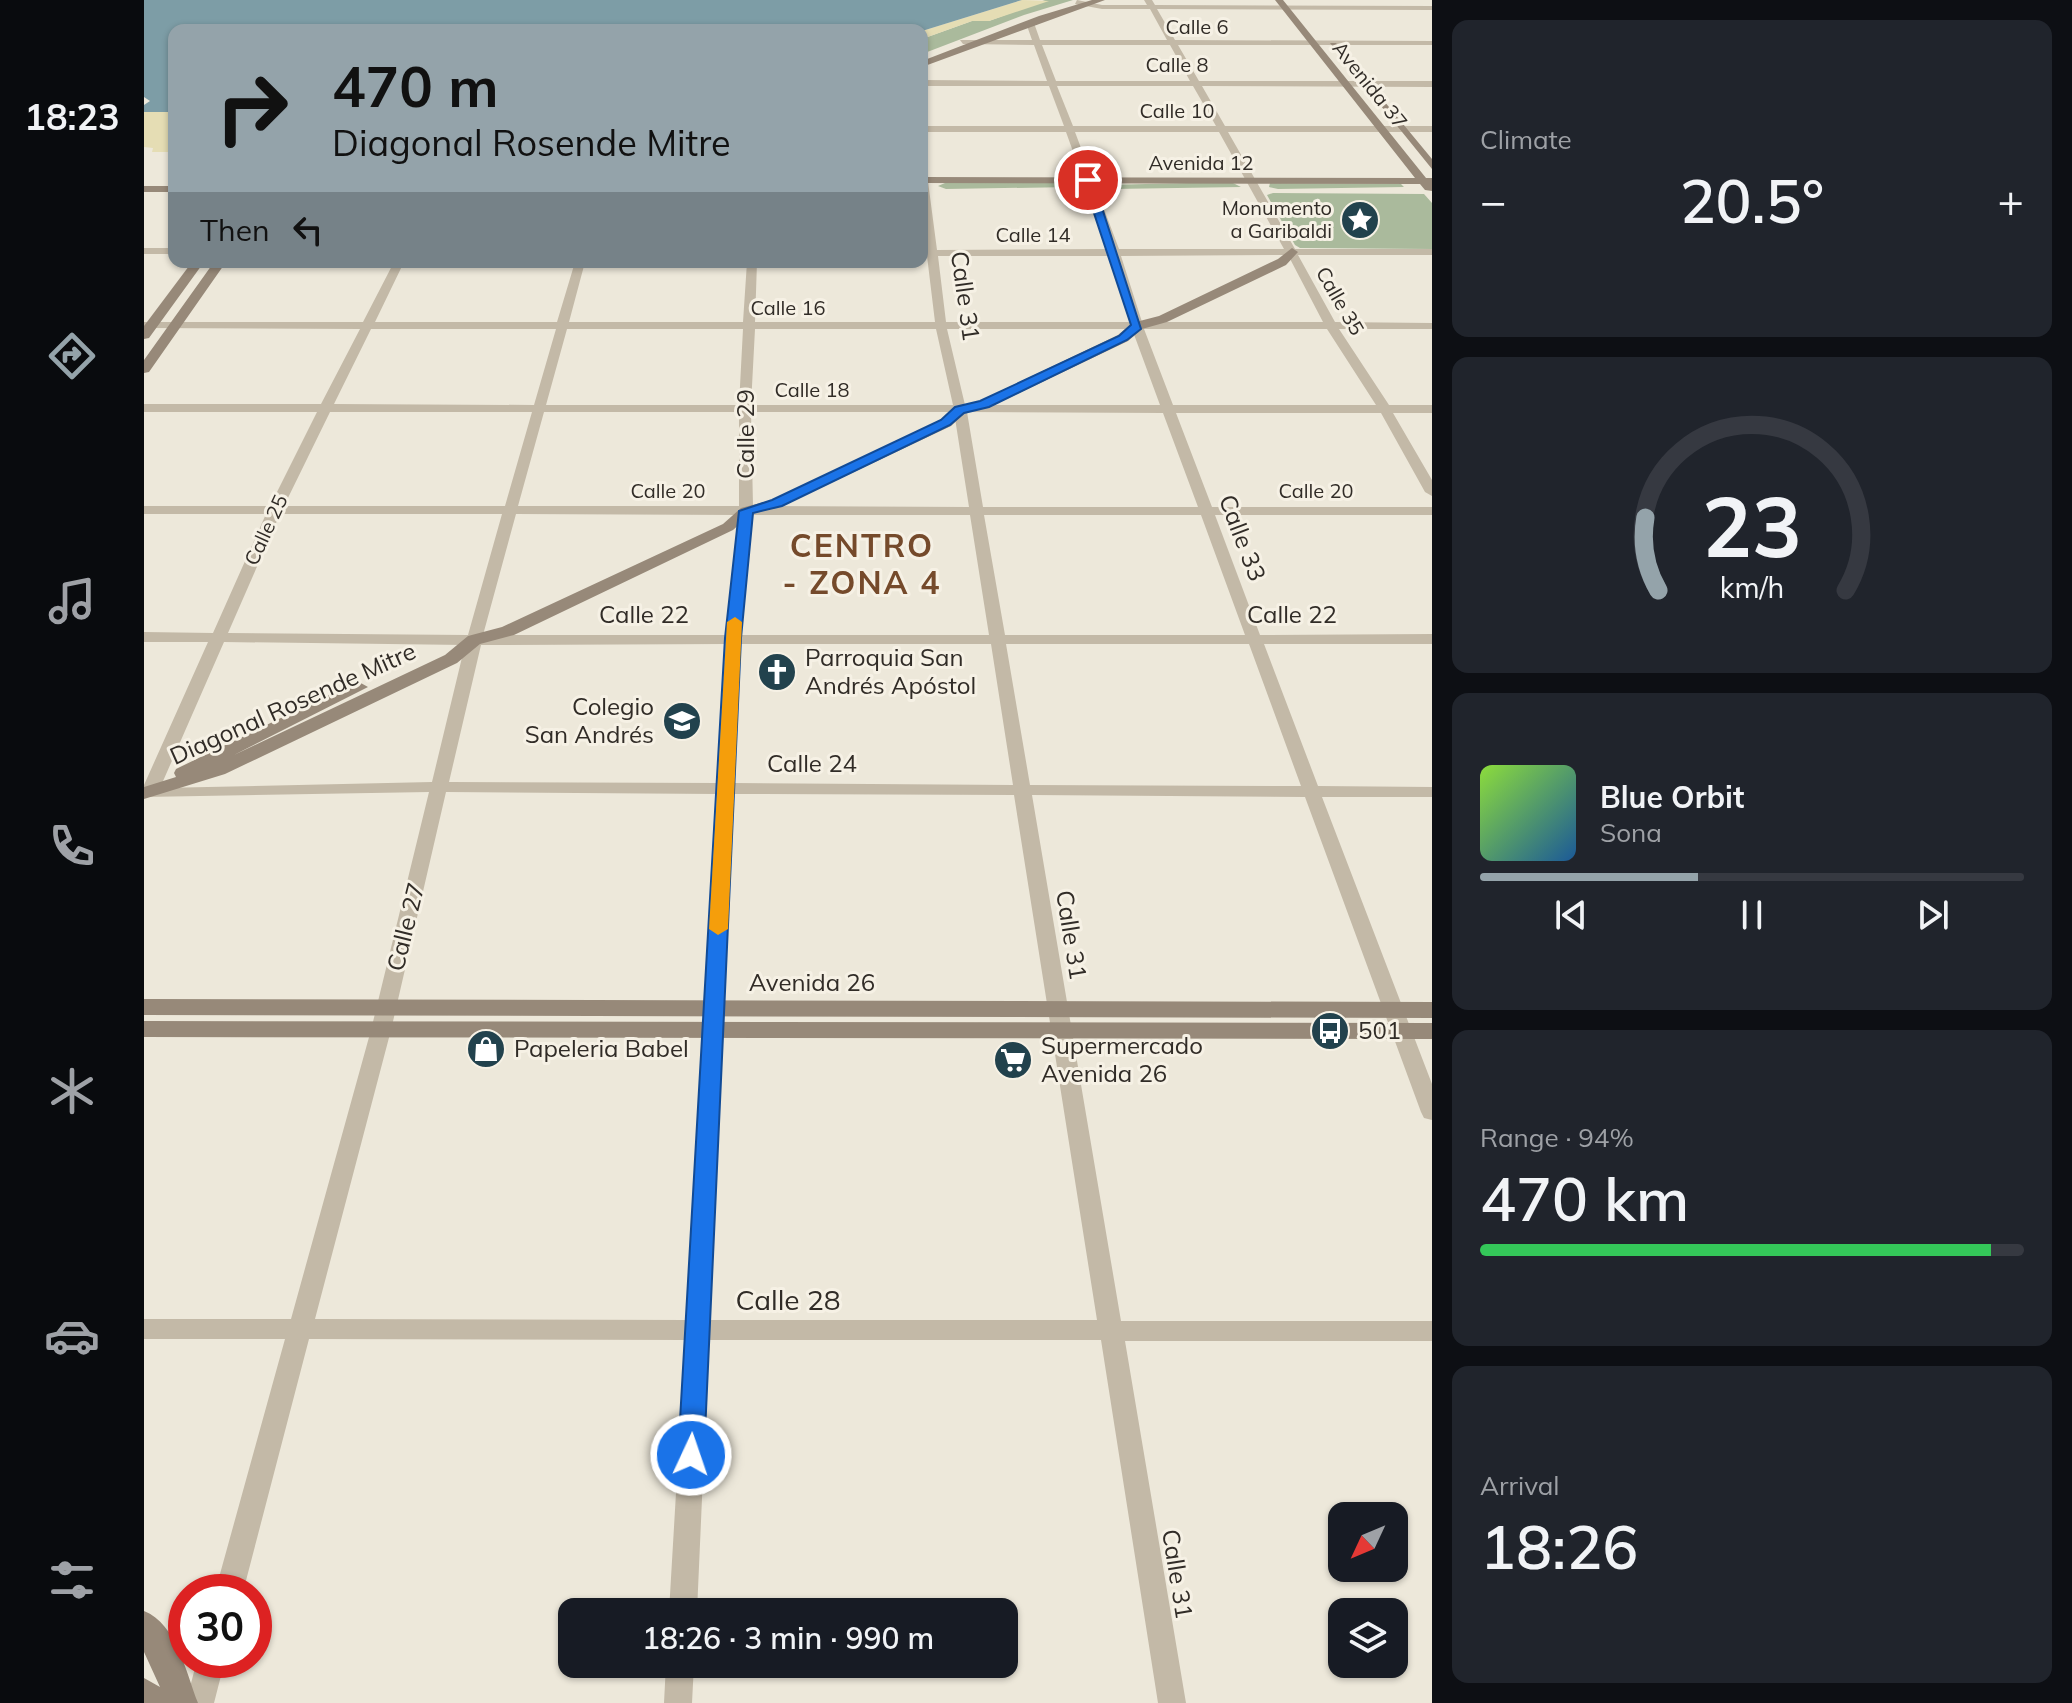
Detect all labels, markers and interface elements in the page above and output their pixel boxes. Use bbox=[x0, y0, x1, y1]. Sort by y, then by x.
street label: Calle 6 bbox=[1166, 14, 1228, 39]
street label: Avenida 37 bbox=[1328, 36, 1413, 133]
text: 470 m bbox=[332, 51, 499, 121]
street label: Calle 8 bbox=[1146, 52, 1208, 77]
icon: right bbox=[200, 56, 304, 160]
text: 18:23 bbox=[24, 94, 120, 139]
street label: Calle 10 bbox=[1140, 98, 1214, 123]
text: Diagonal Rosende Mitre bbox=[332, 120, 731, 165]
text: Climate bbox=[1480, 123, 1572, 156]
pin bbox=[1054, 146, 1122, 214]
street label: Avenida 12 bbox=[1148, 150, 1254, 175]
icon: arrive bbox=[1066, 158, 1110, 202]
text: 20.5° bbox=[1680, 163, 1824, 238]
text: − bbox=[1480, 173, 1506, 228]
text: + bbox=[1998, 173, 2024, 228]
place label: Monumento a Garibaldi bbox=[1222, 195, 1332, 243]
place icon: Monumento a Garibaldi bbox=[1339, 199, 1381, 241]
icon: left bbox=[286, 208, 330, 252]
text: Then bbox=[200, 211, 270, 249]
street label: Calle 14 bbox=[996, 222, 1070, 247]
street label: Calle 31 bbox=[945, 249, 987, 342]
street label: Calle 35 bbox=[1311, 262, 1370, 339]
street label: Calle 16 bbox=[751, 295, 825, 320]
icon: directions bbox=[44, 328, 100, 384]
street label: Calle 18 bbox=[775, 377, 849, 402]
street label: Calle 29 bbox=[730, 389, 760, 479]
text: 23 bbox=[1702, 472, 1802, 577]
street label: Calle 20 bbox=[631, 478, 705, 503]
street label: Calle 20 bbox=[1279, 478, 1353, 503]
street label: Calle 33 bbox=[1213, 490, 1273, 585]
street label: Calle 25 bbox=[238, 491, 293, 569]
district label: CENTRO - ZONA 4 bbox=[782, 525, 942, 602]
text: km/h bbox=[1720, 569, 1784, 605]
icon: music bbox=[44, 573, 100, 629]
street label: Calle 22 bbox=[599, 599, 689, 629]
street label: Calle 22 bbox=[1247, 599, 1337, 629]
street label: Diagonal Rosende Mitre bbox=[165, 635, 420, 771]
place label: Parroquia San Andrés Apóstol bbox=[805, 642, 976, 700]
church icon: Parroquia San Andrés Apóstol bbox=[756, 651, 798, 693]
place label: Colegio San Andrés bbox=[525, 691, 654, 749]
school or university icon: Colegio San Andrés bbox=[661, 700, 703, 742]
street label: Calle 24 bbox=[767, 748, 857, 778]
text: Blue Orbit bbox=[1600, 778, 1744, 816]
text: Sona bbox=[1600, 816, 1662, 849]
icon: phone bbox=[44, 818, 100, 874]
street label: Calle 27 bbox=[380, 879, 430, 974]
street label: Calle 31 bbox=[1050, 888, 1094, 982]
icon: previous bbox=[1549, 893, 1593, 937]
icon: pause bbox=[1730, 893, 1774, 937]
icon: next bbox=[1911, 893, 1955, 937]
street label: Avenida 26 bbox=[749, 967, 875, 997]
bus stop icon: 501 bbox=[1309, 1010, 1351, 1052]
place label: 501 bbox=[1358, 1015, 1401, 1045]
shop icon: Papeleria Babel bbox=[465, 1028, 507, 1070]
place label: Supermercado Avenida 26 bbox=[1041, 1030, 1203, 1088]
place label: Papeleria Babel bbox=[514, 1033, 689, 1063]
supermarket icon: Supermercado Avenida 26 bbox=[992, 1039, 1034, 1081]
icon: climate bbox=[44, 1063, 100, 1119]
text: Range · 94% bbox=[1480, 1121, 1634, 1154]
text: 470 km bbox=[1480, 1161, 1689, 1236]
street label: Calle 28 bbox=[736, 1282, 840, 1317]
icon: car bbox=[44, 1308, 100, 1364]
position arrow bbox=[649, 1413, 733, 1497]
text: Arrival bbox=[1480, 1469, 1560, 1502]
north arrow bbox=[1328, 1502, 1408, 1582]
map controls bbox=[1328, 1502, 1408, 1678]
text: 18:26 bbox=[1480, 1509, 1638, 1584]
street label: Calle 31 bbox=[1156, 1527, 1200, 1621]
icon: filters bbox=[44, 1552, 100, 1608]
speed limit sign: 30 bbox=[168, 1574, 272, 1678]
button: layers bbox=[1328, 1598, 1408, 1678]
text: 18:26 · 3 min · 990 m bbox=[642, 1619, 934, 1657]

